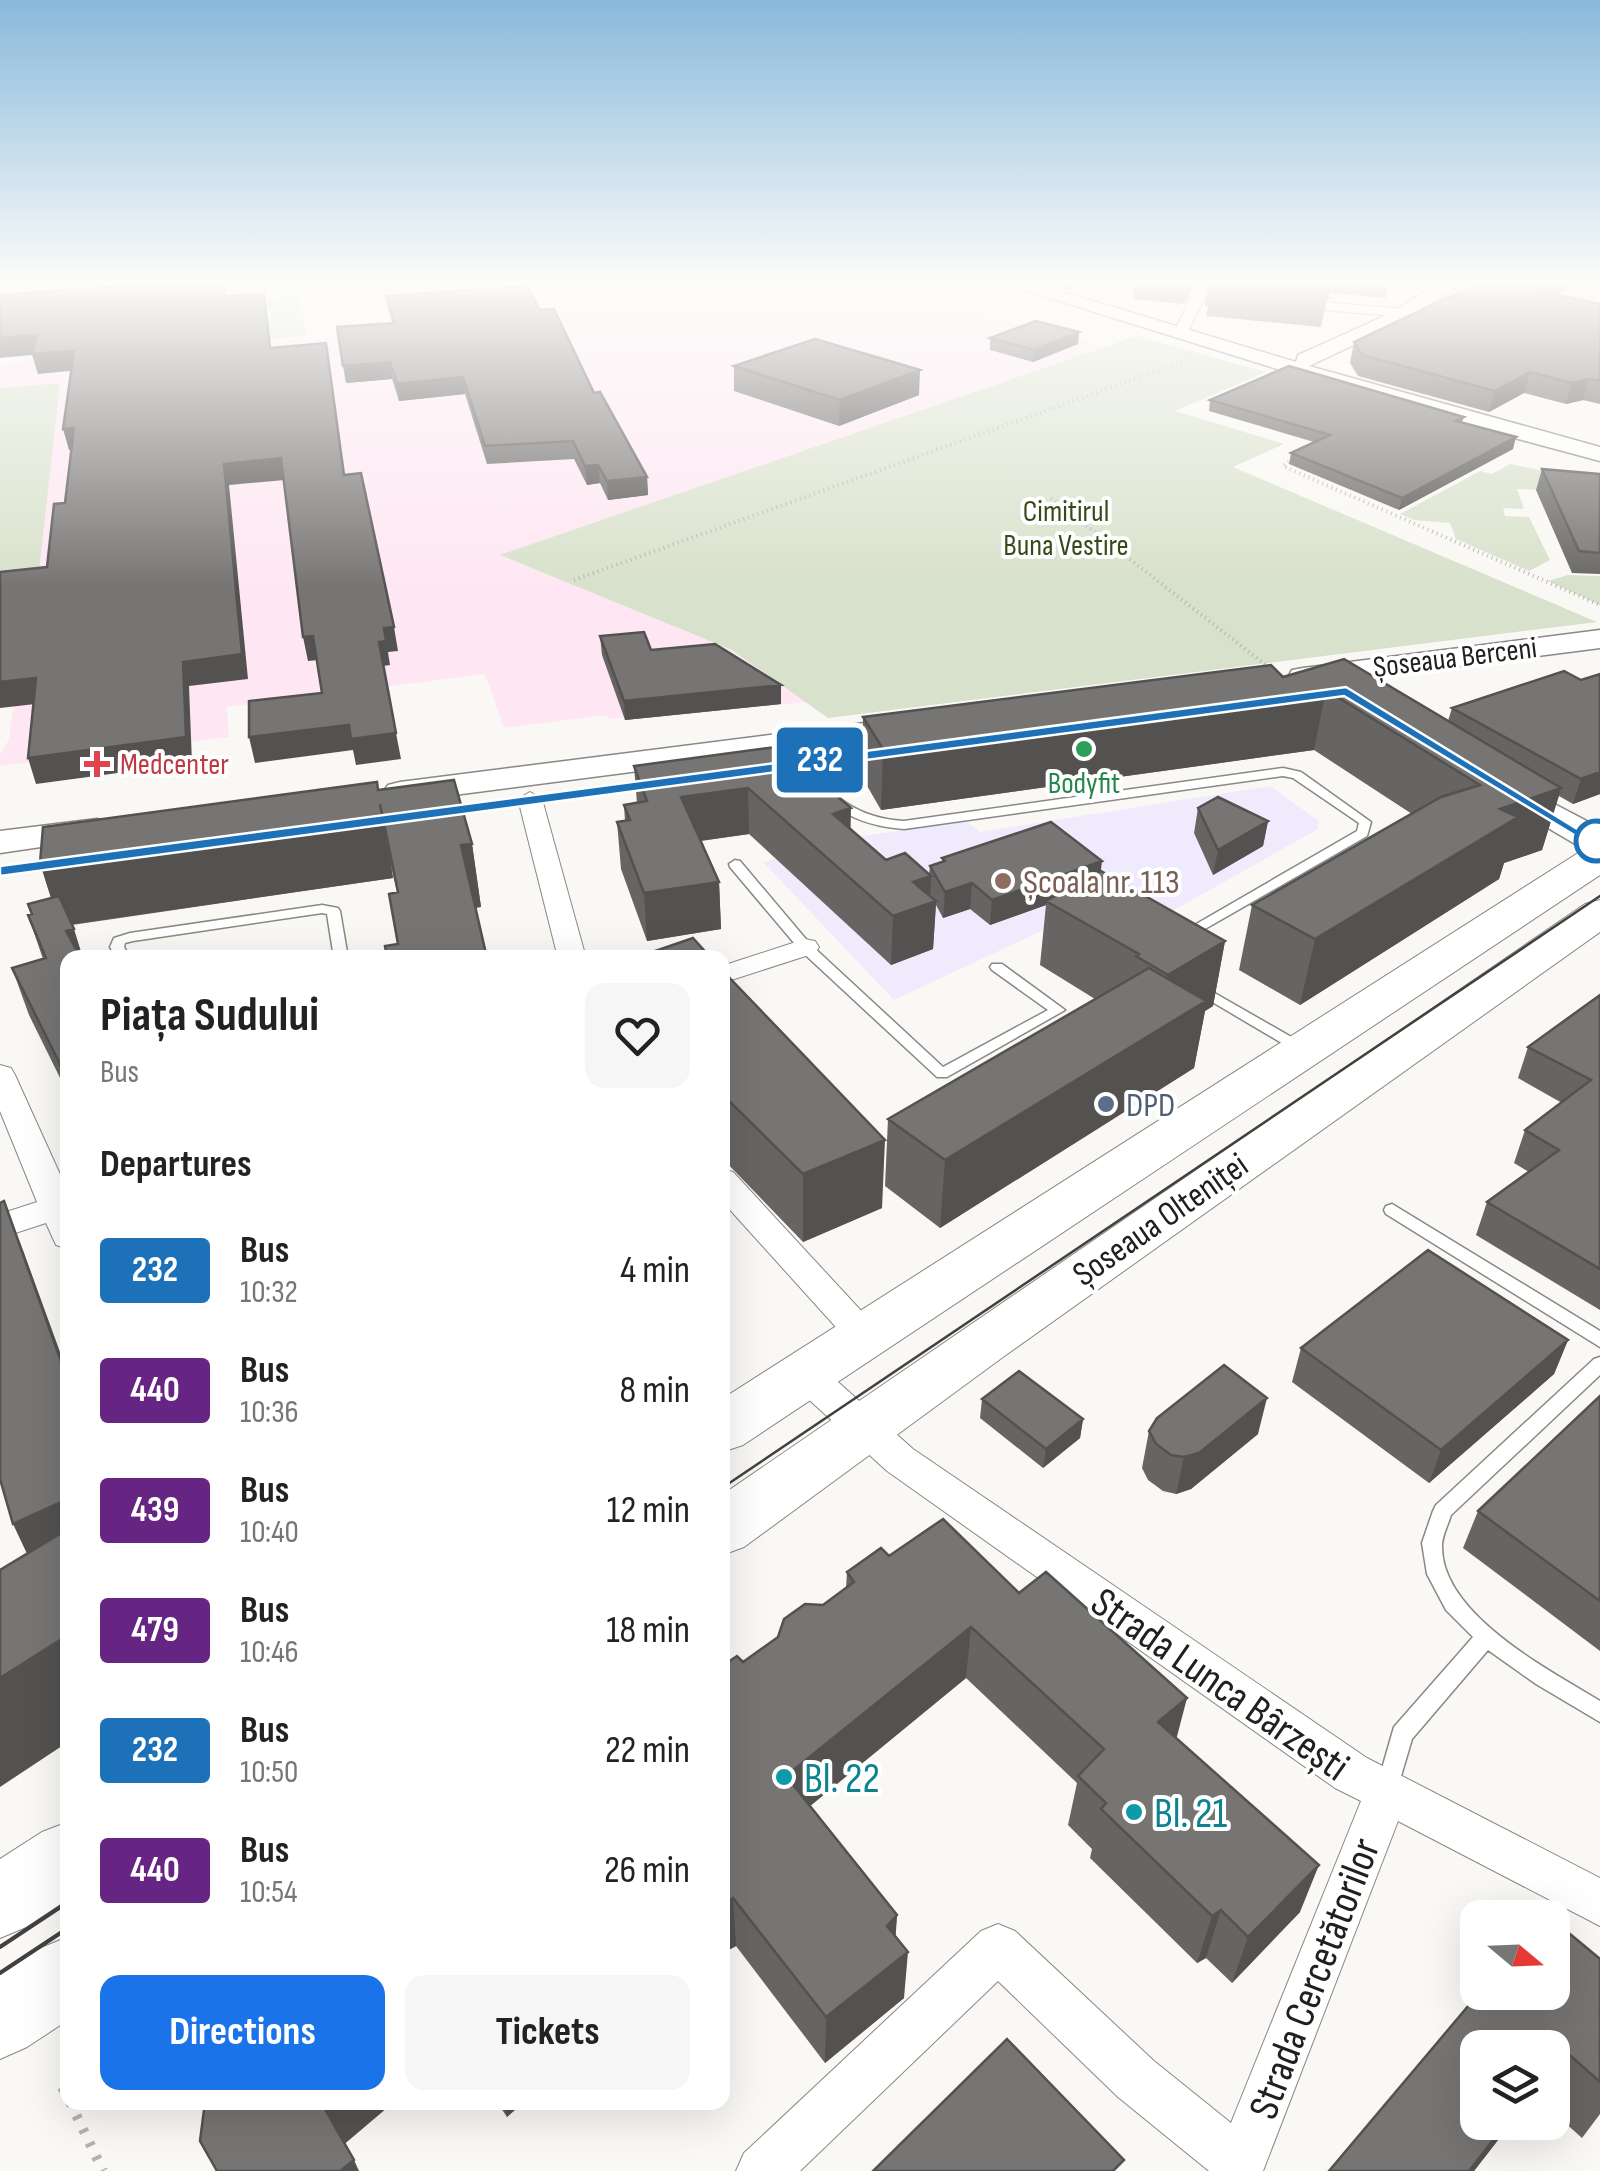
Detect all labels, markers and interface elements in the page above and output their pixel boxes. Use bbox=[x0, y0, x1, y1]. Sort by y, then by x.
park label: Cimitirul Buna Vestire bbox=[1003, 494, 1129, 564]
street label: Șoseaua Berceni bbox=[1371, 630, 1539, 686]
line badge: 232 bbox=[762, 728, 878, 792]
marker: Bodyfit bbox=[1073, 738, 1095, 760]
text: 232 bbox=[797, 739, 843, 782]
place label: Medcenter bbox=[120, 747, 229, 783]
marker: Medcenter bbox=[84, 751, 110, 777]
place label: Bodyfit bbox=[1048, 766, 1120, 802]
unlabelled marker bbox=[1575, 820, 1600, 862]
place label: Școala nr. 113 bbox=[1023, 861, 1180, 904]
marker: Școala nr. 113 bbox=[992, 870, 1014, 892]
button: heart bbox=[585, 983, 690, 1088]
text: Piața Sudului bbox=[100, 987, 319, 1044]
text: Bus bbox=[100, 1053, 139, 1092]
place label: DPD bbox=[1126, 1084, 1175, 1127]
marker: DPD bbox=[1095, 1093, 1117, 1115]
text: Departures bbox=[100, 1142, 252, 1187]
street label: Șoseaua Olteniței bbox=[1065, 1144, 1257, 1296]
text: Bus bbox=[240, 1228, 289, 1273]
text: 4 min bbox=[620, 1248, 690, 1293]
text: 232 bbox=[132, 1249, 178, 1292]
text: 10:32 bbox=[240, 1273, 298, 1312]
text: Bus bbox=[240, 1348, 289, 1393]
text: 8 min bbox=[620, 1368, 690, 1413]
text: 440 bbox=[130, 1369, 180, 1412]
text: 10:36 bbox=[240, 1393, 299, 1432]
text: Bus bbox=[240, 1468, 289, 1513]
text: 12 min bbox=[607, 1488, 690, 1533]
text: 439 bbox=[131, 1489, 179, 1532]
text: 10:40 bbox=[240, 1513, 299, 1552]
street label: Strada Lunca Bârzești bbox=[1081, 1577, 1358, 1793]
text: Bus bbox=[240, 1588, 289, 1633]
text: 18 min bbox=[606, 1608, 690, 1653]
text: 479 bbox=[131, 1609, 179, 1652]
text: 10:46 bbox=[240, 1633, 299, 1672]
text: Bus bbox=[240, 1708, 289, 1753]
text: 22 min bbox=[605, 1728, 690, 1773]
text: 232 bbox=[132, 1729, 178, 1772]
text: 10:50 bbox=[240, 1753, 298, 1792]
place label: Bl. 22 bbox=[804, 1754, 880, 1805]
marker: Bl. 22 bbox=[773, 1766, 795, 1788]
place label: Bl. 21 bbox=[1154, 1789, 1228, 1840]
marker: Bl. 21 bbox=[1123, 1801, 1145, 1823]
text: Bus bbox=[240, 1828, 289, 1873]
street label: Strada Cercetătorilor bbox=[1238, 1832, 1392, 2126]
text: 26 min bbox=[604, 1848, 690, 1893]
text: 440 bbox=[130, 1849, 180, 1892]
text: 10:54 bbox=[240, 1873, 297, 1912]
north arrow bbox=[1460, 1900, 1570, 2010]
map controls bbox=[1460, 1900, 1570, 2140]
button: Directions bbox=[100, 1975, 385, 2090]
button: Tickets bbox=[405, 1975, 690, 2090]
button: layers bbox=[1460, 2030, 1570, 2140]

